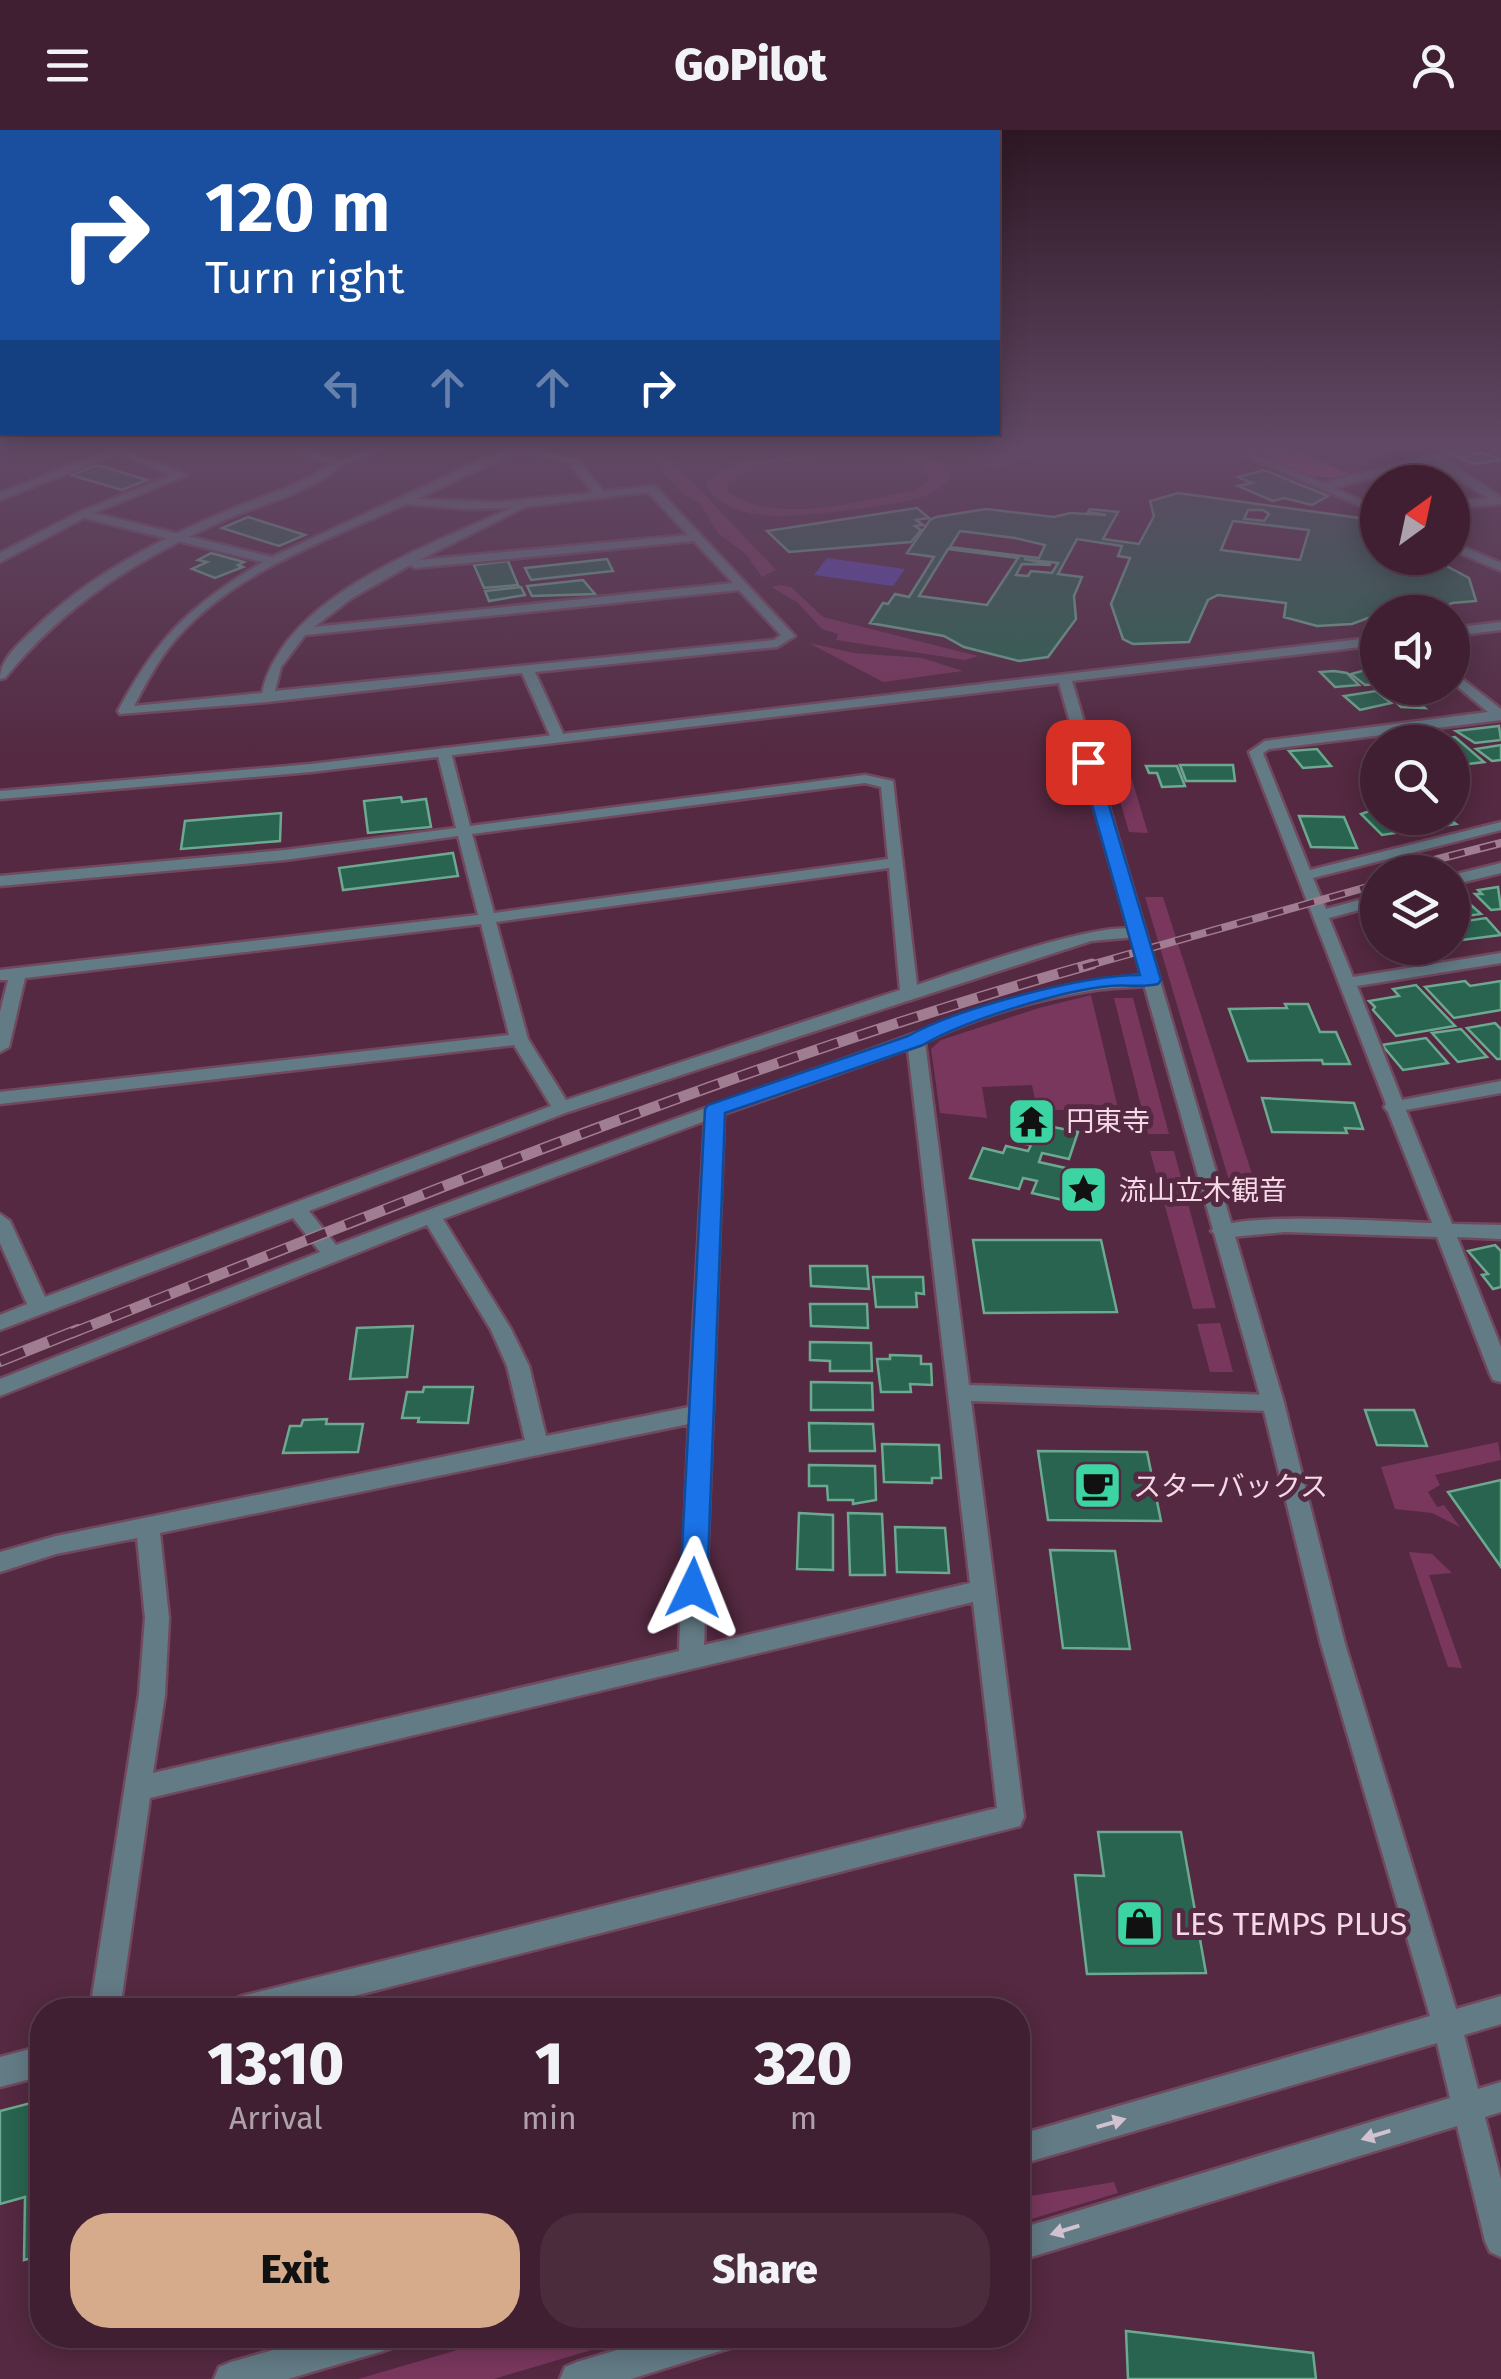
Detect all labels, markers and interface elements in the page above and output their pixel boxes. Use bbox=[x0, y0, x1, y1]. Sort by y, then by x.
icon: menu bbox=[40, 38, 95, 93]
text: GoPilot bbox=[674, 38, 827, 92]
icon: person bbox=[1406, 38, 1461, 93]
text: 120 m bbox=[205, 166, 390, 250]
icon: right bbox=[40, 170, 170, 300]
text: Turn right bbox=[205, 251, 404, 305]
icon: left bbox=[315, 360, 370, 415]
icon: ahead bbox=[420, 360, 475, 415]
icon: ahead bbox=[525, 360, 580, 415]
icon: right bbox=[630, 360, 685, 415]
north arrow bbox=[1360, 465, 1470, 575]
map controls bbox=[1360, 465, 1470, 965]
button: sound bbox=[1360, 595, 1470, 705]
pin bbox=[1046, 720, 1131, 805]
button: search bbox=[1360, 725, 1470, 835]
icon: arrive bbox=[1061, 735, 1116, 790]
button: layers bbox=[1360, 855, 1470, 965]
temple icon: 円東寺 bbox=[1005, 1095, 1057, 1147]
place label: 円東寺 bbox=[1066, 1105, 1150, 1138]
place icon: 流山立木観音 bbox=[1058, 1164, 1110, 1216]
place label: 流山立木観音 bbox=[1119, 1174, 1287, 1207]
cafe icon: スターバックス bbox=[1072, 1460, 1124, 1512]
place label: スターバックス bbox=[1133, 1470, 1328, 1503]
position arrow bbox=[641, 1536, 745, 1640]
shop icon: LES TEMPS PLUS bbox=[1113, 1898, 1165, 1950]
place label: LES TEMPS PLUS bbox=[1174, 1905, 1407, 1943]
text: 13:10 bbox=[208, 2028, 344, 2100]
text: 1 bbox=[535, 2028, 563, 2100]
text: 320 bbox=[754, 2028, 852, 2100]
text: Arrival bbox=[229, 2099, 323, 2137]
text: min bbox=[522, 2099, 577, 2137]
text: m bbox=[790, 2099, 817, 2137]
one-way arrow bbox=[1096, 2115, 1127, 2130]
one-way arrow bbox=[1360, 2128, 1391, 2143]
button: Exit bbox=[70, 2213, 520, 2328]
button: Share bbox=[540, 2213, 990, 2328]
one-way arrow bbox=[1049, 2223, 1080, 2238]

